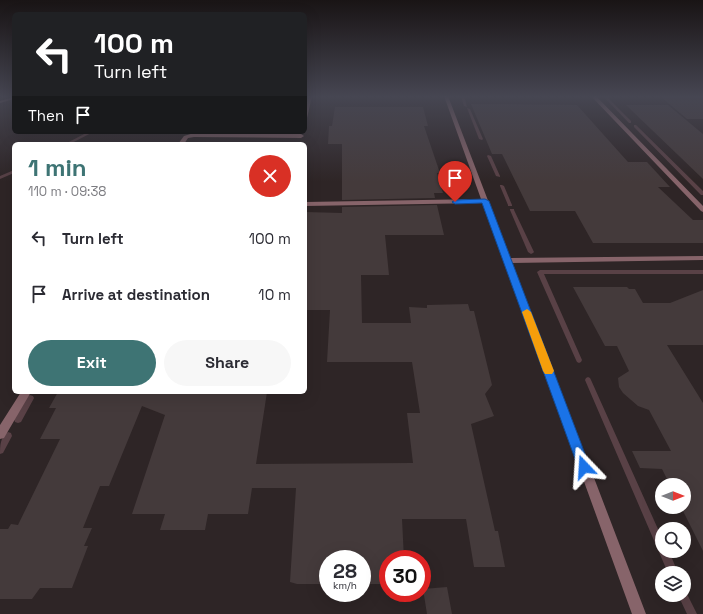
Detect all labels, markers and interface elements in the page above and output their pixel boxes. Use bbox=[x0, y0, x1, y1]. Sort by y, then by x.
text: 100 m bbox=[94, 25, 174, 61]
icon: left bbox=[28, 28, 80, 80]
text: Turn left bbox=[94, 60, 167, 83]
icon: arrive bbox=[72, 104, 94, 126]
text: Then bbox=[28, 106, 64, 125]
text: 1 min bbox=[28, 152, 87, 183]
button: close bbox=[249, 155, 291, 197]
pin bbox=[438, 161, 472, 202]
icon: arrive bbox=[444, 167, 466, 189]
text: 110 m · 09:38 bbox=[28, 183, 106, 200]
icon: left bbox=[28, 227, 50, 249]
text: Turn left bbox=[62, 229, 124, 248]
text: 100 m bbox=[249, 229, 291, 248]
icon: arrive bbox=[28, 283, 50, 305]
text: Arrive at destination bbox=[62, 285, 210, 304]
text: 10 m bbox=[258, 285, 291, 304]
button: Exit bbox=[28, 340, 156, 386]
button: Share bbox=[164, 340, 291, 386]
position arrow bbox=[563, 446, 605, 488]
north arrow bbox=[655, 478, 691, 514]
map controls bbox=[655, 478, 691, 602]
button: search bbox=[655, 522, 691, 558]
speed limit sign: 30 bbox=[379, 550, 431, 602]
text: 28 bbox=[333, 558, 357, 584]
button: layers bbox=[655, 566, 691, 602]
text: km/h bbox=[333, 579, 357, 592]

